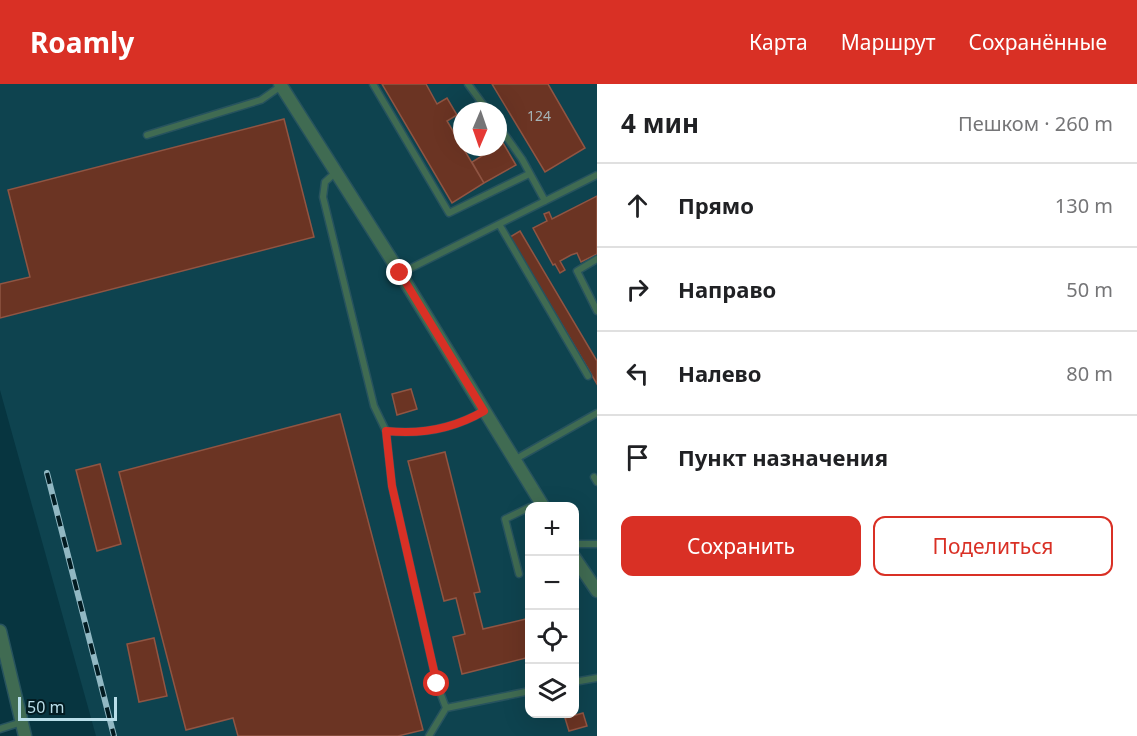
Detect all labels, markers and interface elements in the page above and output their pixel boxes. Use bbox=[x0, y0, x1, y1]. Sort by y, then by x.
text: Roamly bbox=[30, 23, 134, 61]
text: Карта bbox=[749, 28, 808, 56]
text: Маршрут bbox=[841, 28, 936, 56]
text: Сохранённые bbox=[969, 28, 1107, 56]
north arrow bbox=[453, 102, 507, 156]
text: 4 мин bbox=[621, 105, 699, 141]
house number: 124 bbox=[527, 106, 551, 125]
text: Пешком · 260 m bbox=[958, 110, 1113, 137]
icon: ahead bbox=[621, 189, 654, 222]
text: Прямо bbox=[678, 190, 754, 220]
text: 130 m bbox=[1055, 192, 1113, 219]
route end bbox=[386, 259, 412, 285]
icon: right bbox=[621, 273, 654, 306]
text: Направо bbox=[678, 274, 776, 304]
text: 50 m bbox=[1066, 276, 1113, 303]
icon: left bbox=[621, 357, 654, 390]
text: Налево bbox=[678, 358, 761, 388]
text: 80 m bbox=[1066, 360, 1113, 387]
icon: arrive bbox=[621, 441, 654, 474]
text: Пункт назначения bbox=[678, 442, 888, 472]
map controls bbox=[525, 502, 579, 718]
button: + bbox=[525, 502, 579, 556]
button: Сохранить bbox=[621, 516, 861, 576]
button: Поделиться bbox=[873, 516, 1113, 576]
button: − bbox=[525, 556, 579, 610]
button: locate bbox=[525, 610, 579, 664]
button: layers bbox=[525, 664, 579, 718]
route start bbox=[423, 670, 449, 696]
scale bar bbox=[18, 694, 117, 722]
text: 50 m bbox=[27, 696, 64, 718]

